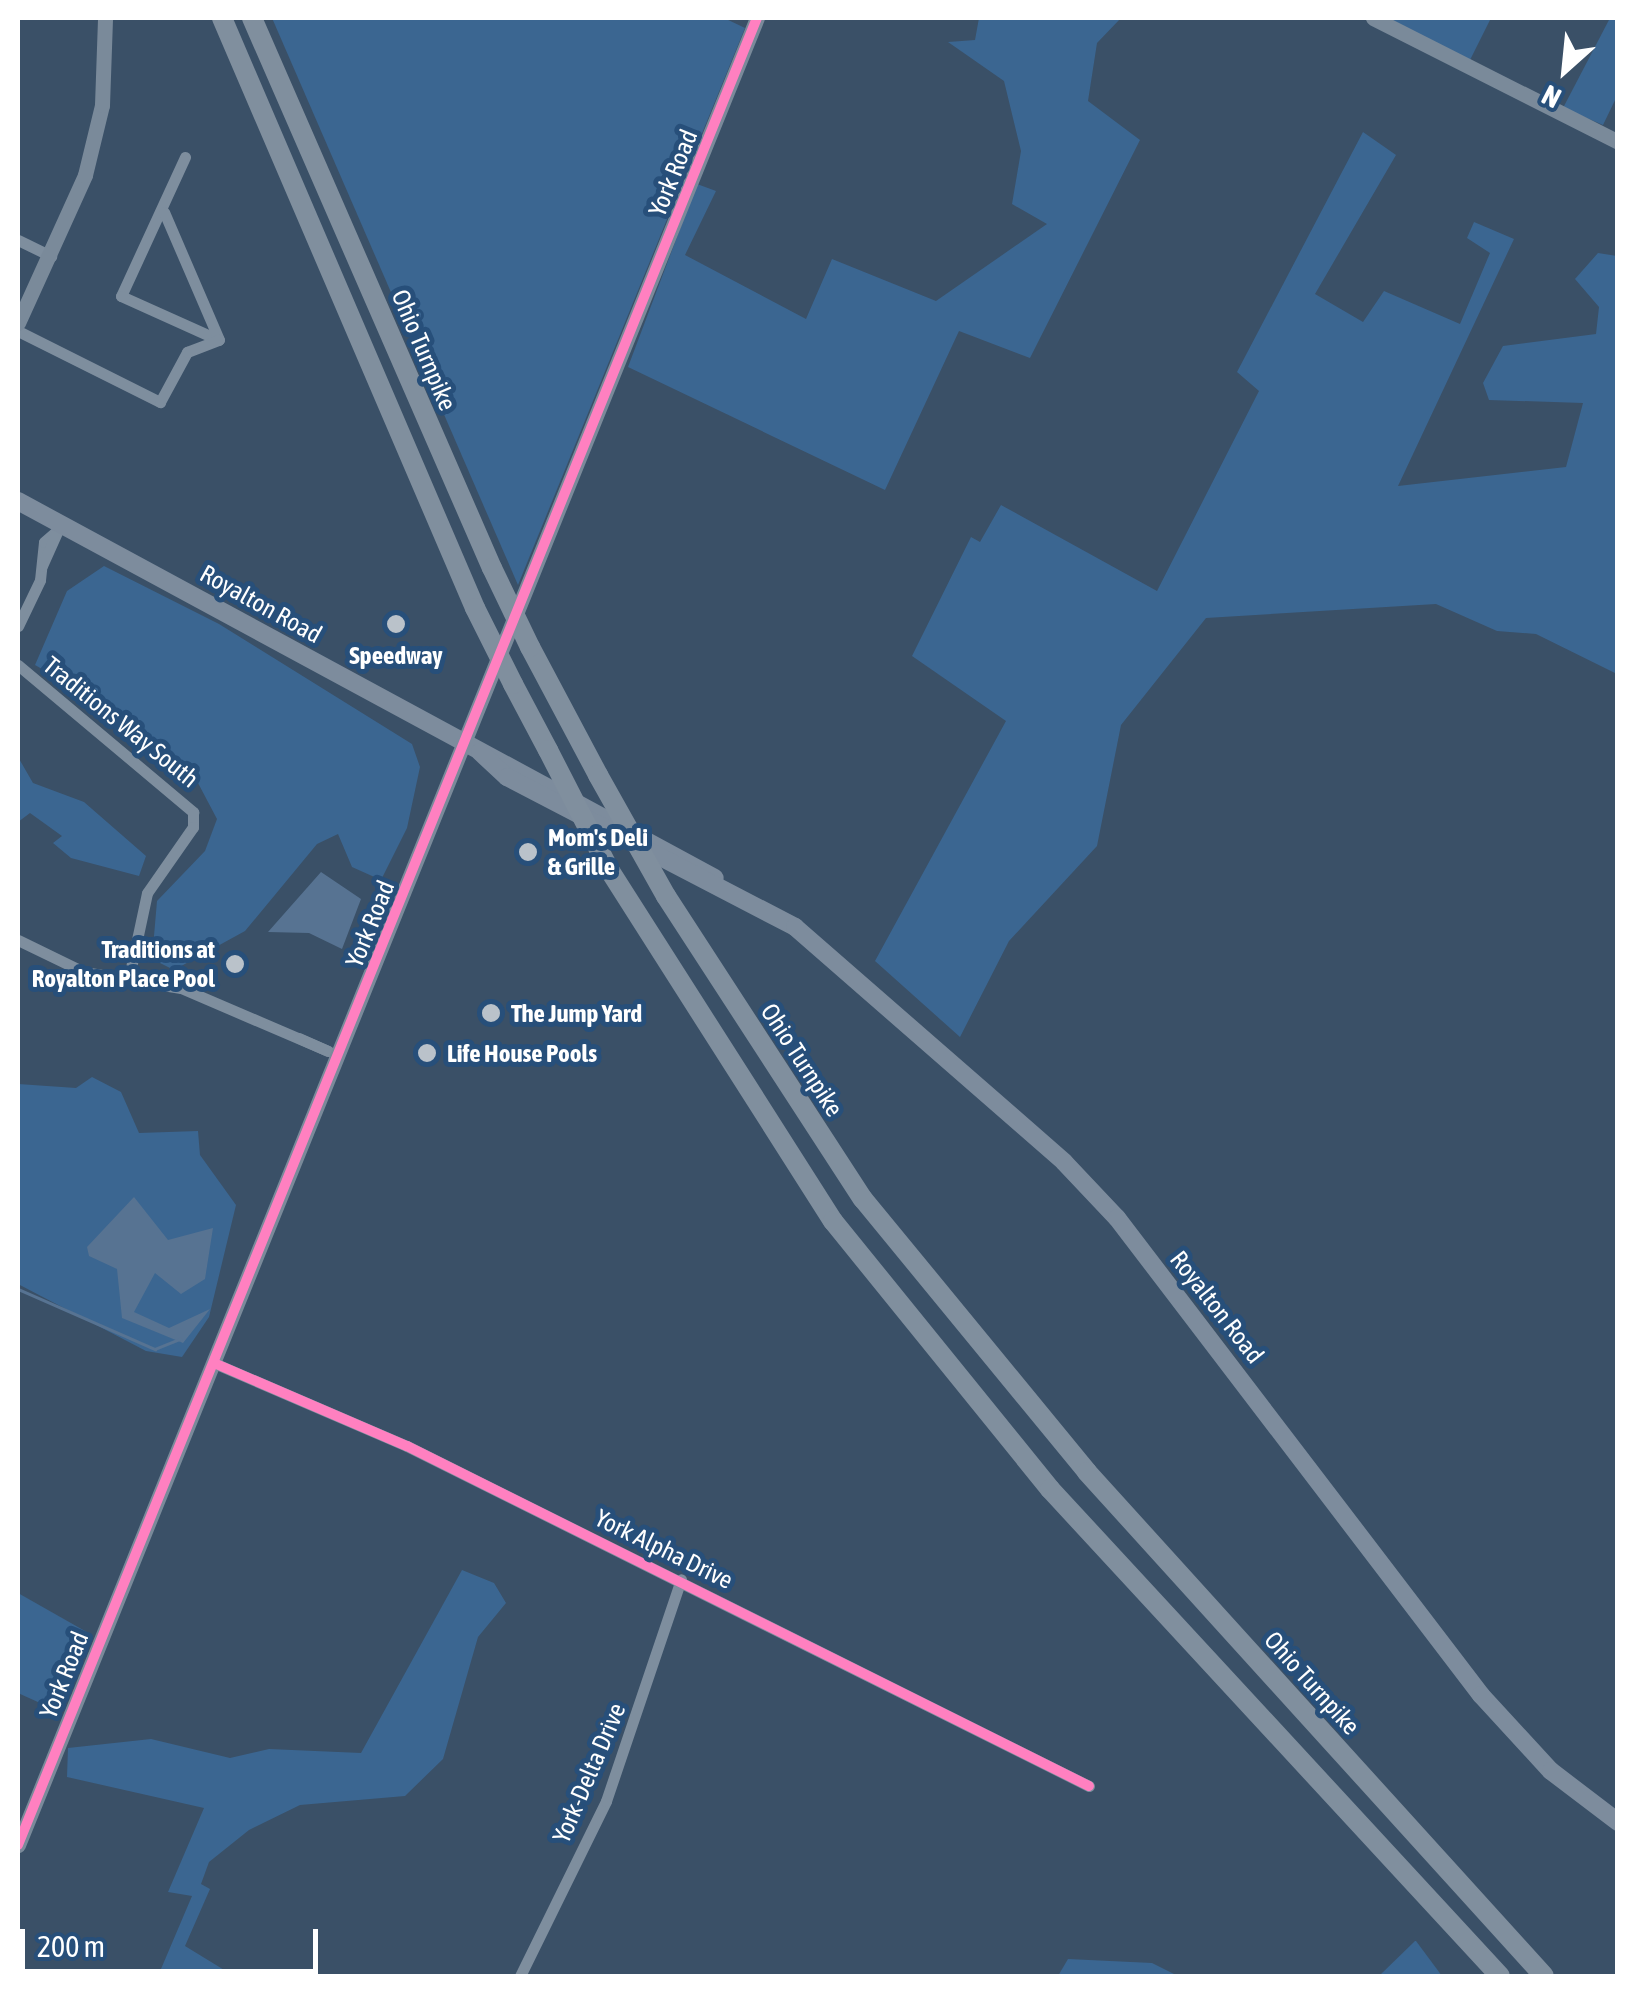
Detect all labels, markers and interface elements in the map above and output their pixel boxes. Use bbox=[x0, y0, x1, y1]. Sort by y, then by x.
north arrow bbox=[1515, 20, 1615, 120]
text: N bbox=[1537, 79, 1566, 115]
street label: York Road bbox=[642, 125, 704, 221]
street label: Ohio Turnpike bbox=[385, 285, 463, 415]
street label: Royalton Road bbox=[195, 558, 327, 650]
marker: Speedway bbox=[385, 613, 407, 635]
place label: Speedway bbox=[349, 640, 443, 670]
street label: Traditions Way South bbox=[37, 650, 205, 794]
place label: Mom's Deli & Grille bbox=[548, 823, 648, 882]
marker: Mom's Deli & Grille bbox=[517, 841, 539, 863]
street label: York Road bbox=[339, 876, 401, 972]
place label: Traditions at Royalton Place Pool bbox=[32, 935, 215, 994]
marker: Traditions at Royalton Place Pool bbox=[224, 953, 246, 975]
place label: The Jump Yard bbox=[511, 998, 642, 1028]
street label: Ohio Turnpike bbox=[754, 998, 850, 1122]
marker: The Jump Yard bbox=[480, 1002, 502, 1024]
place label: Life House Pools bbox=[447, 1038, 597, 1068]
marker: Life House Pools bbox=[416, 1042, 438, 1064]
street label: Royalton Road bbox=[1164, 1245, 1270, 1369]
street label: York Alpha Drive bbox=[590, 1503, 738, 1595]
street label: Ohio Turnpike bbox=[1258, 1625, 1366, 1741]
street label: York Road bbox=[33, 1627, 95, 1723]
street label: York-Delta Drive bbox=[546, 1699, 632, 1847]
scale bar bbox=[25, 1909, 322, 1971]
text: 200 m bbox=[37, 1929, 105, 1963]

